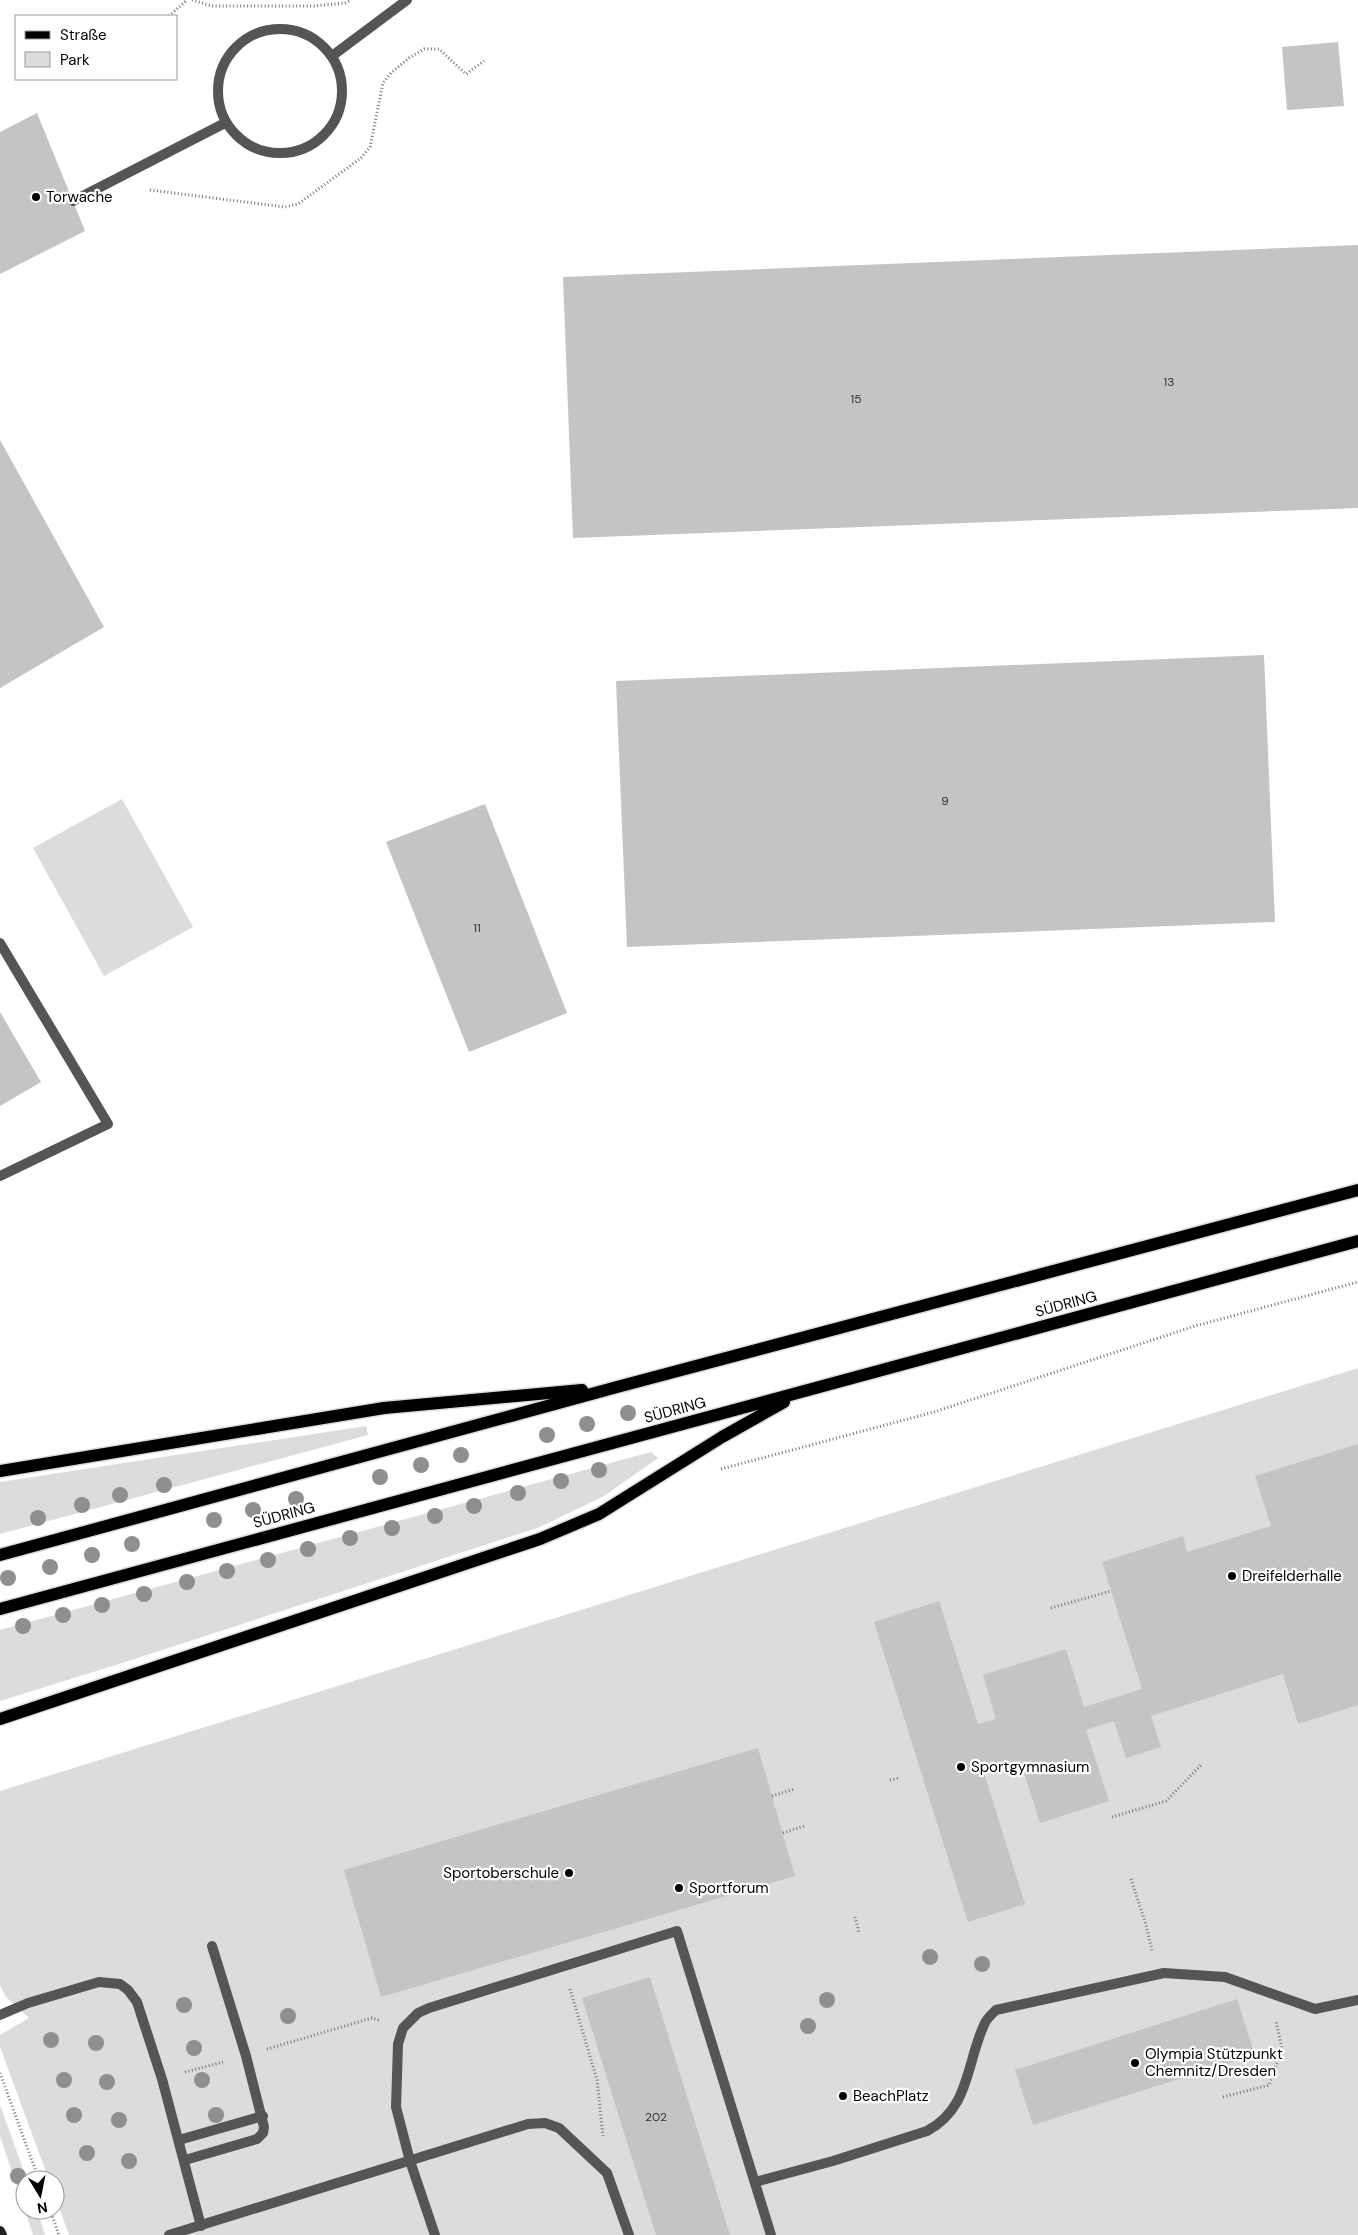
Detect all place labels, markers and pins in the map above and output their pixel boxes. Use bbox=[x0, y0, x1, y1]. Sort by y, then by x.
place label: Torwache bbox=[46, 187, 113, 207]
marker: Torwache bbox=[30, 191, 42, 203]
place label: Dreifelderhalle bbox=[1242, 1566, 1342, 1586]
marker: Dreifelderhalle bbox=[1226, 1570, 1238, 1582]
place label: Sportgymnasium bbox=[971, 1757, 1089, 1777]
marker: Sportgymnasium bbox=[955, 1761, 967, 1773]
place label: Sportoberschule bbox=[443, 1863, 559, 1883]
marker: Sportoberschule bbox=[563, 1867, 575, 1879]
place label: Sportforum bbox=[689, 1878, 769, 1898]
marker: Sportforum bbox=[673, 1882, 685, 1894]
place label: Olympia Stützpunkt Chemnitz/Dresden bbox=[1145, 2044, 1283, 2081]
marker: Olympia Stützpunkt Chemnitz/Dresden bbox=[1129, 2057, 1141, 2069]
place label: BeachPlatz bbox=[853, 2086, 929, 2106]
marker: BeachPlatz bbox=[837, 2090, 849, 2102]

